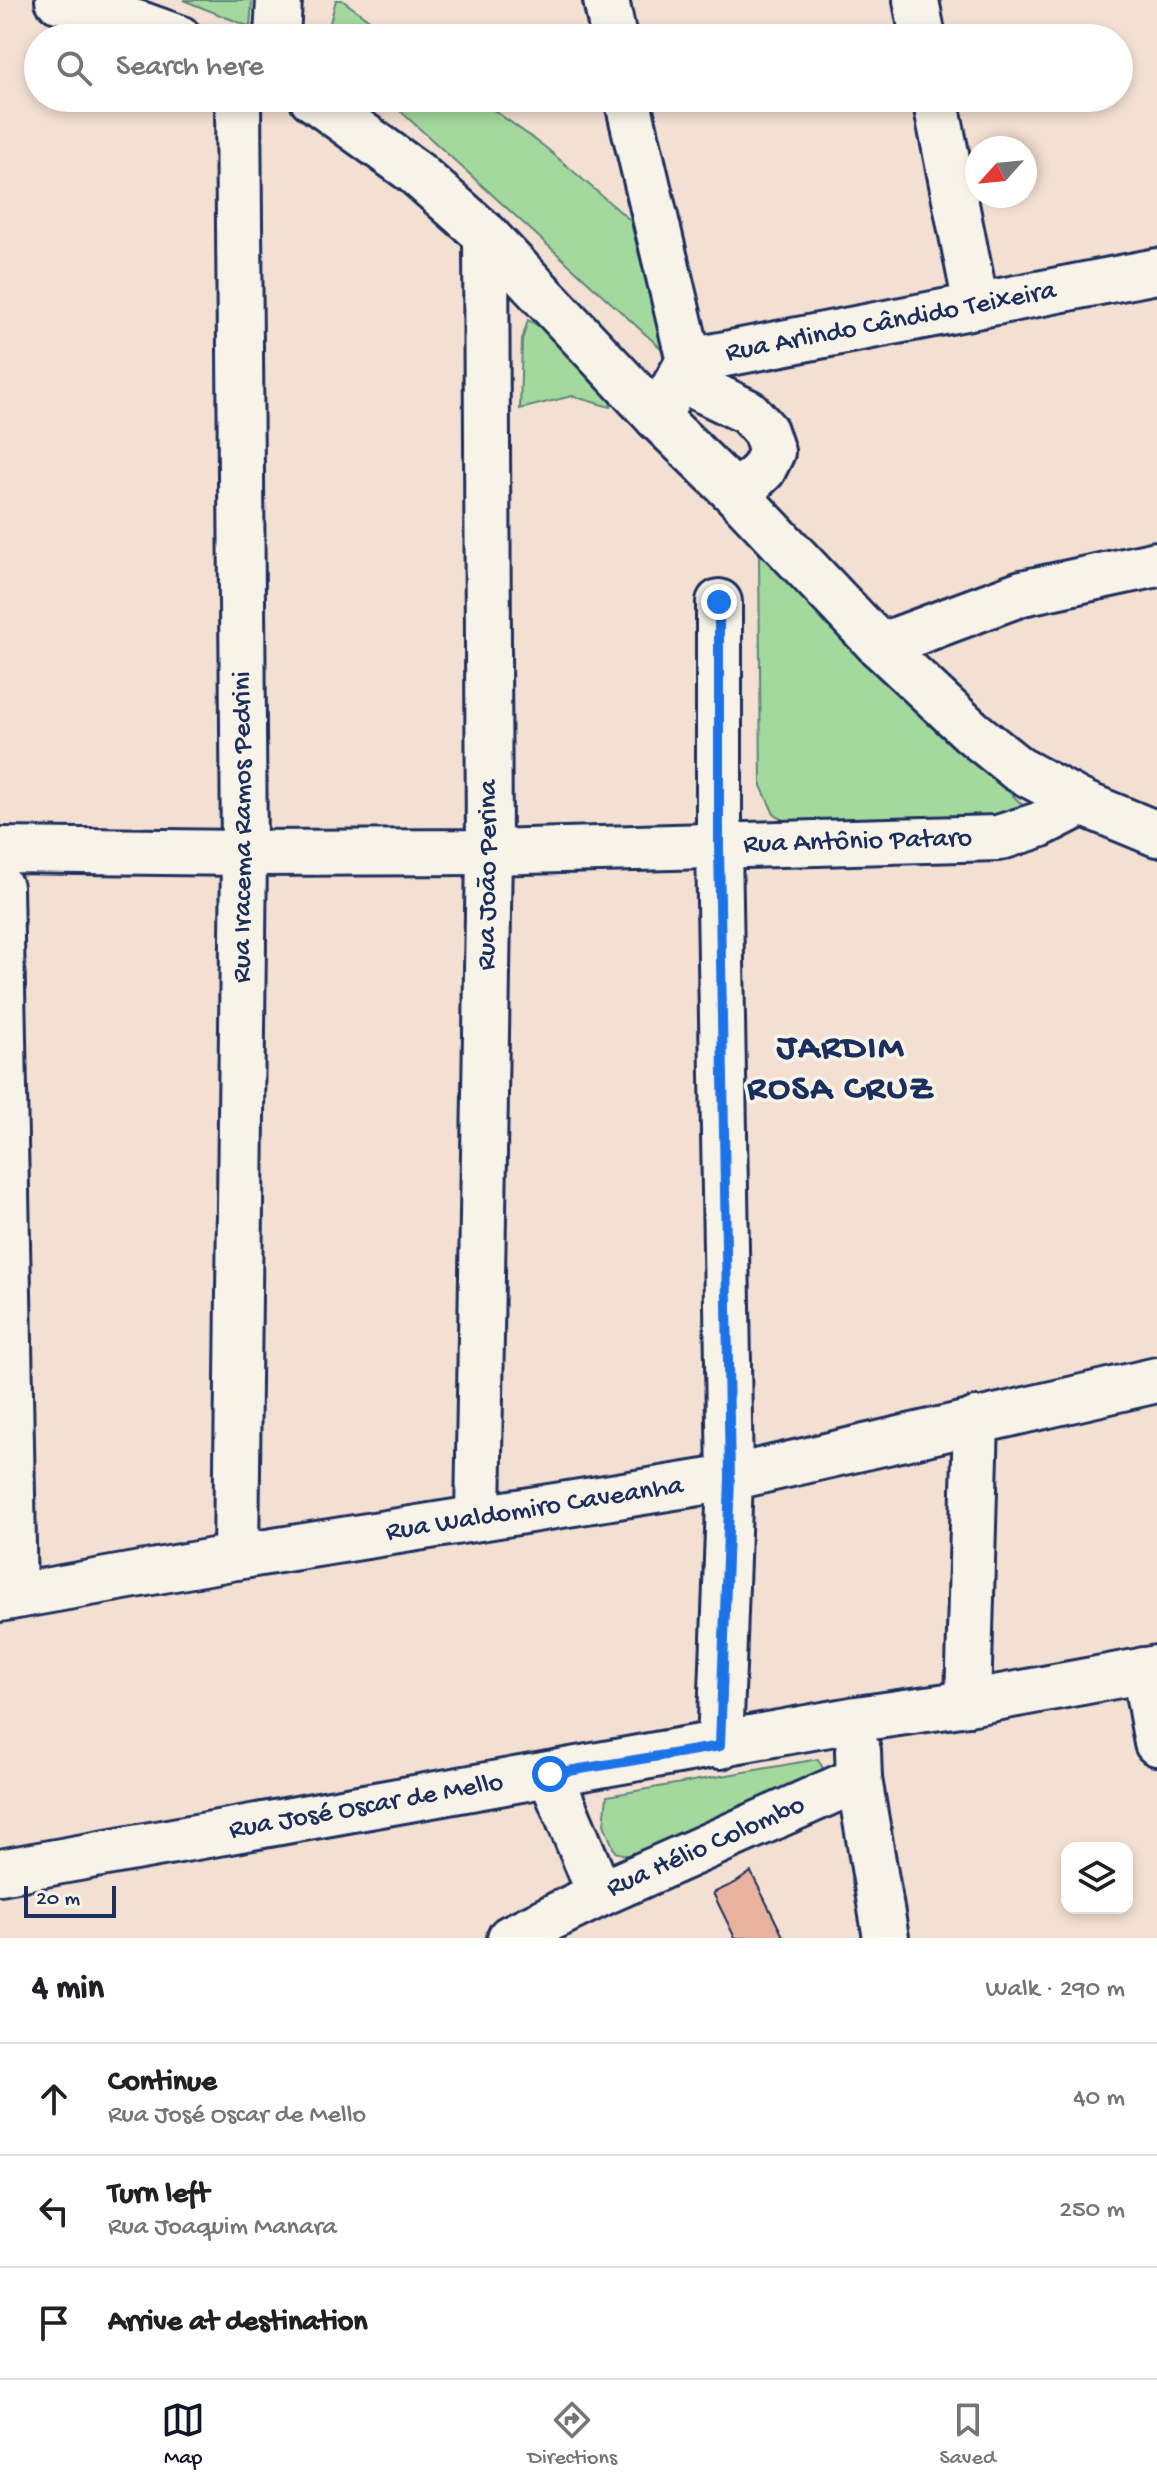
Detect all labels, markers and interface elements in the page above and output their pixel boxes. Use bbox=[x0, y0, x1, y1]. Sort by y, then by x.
search box bbox=[24, 24, 1133, 112]
icon: search bbox=[52, 46, 96, 90]
text: Search here bbox=[116, 51, 264, 86]
north arrow bbox=[965, 136, 1037, 208]
street label: Rua Arlindo Cândido Teixeira bbox=[723, 274, 1060, 370]
route end bbox=[701, 584, 737, 620]
street label: Rua Iracema Ramos Pedrini bbox=[226, 671, 261, 983]
street label: Rua João Perina bbox=[471, 778, 506, 971]
street label: Rua Antônio Pataro bbox=[743, 822, 973, 861]
district label: JARDIM ROSA CRUZ bbox=[747, 1028, 935, 1112]
street label: Rua Waldomiro Caveanha bbox=[383, 1469, 687, 1549]
route start bbox=[532, 1756, 568, 1792]
street label: Rua José Oscar de Mello bbox=[227, 1766, 506, 1847]
street label: Rua Hélio Colombo bbox=[602, 1789, 810, 1905]
map controls bbox=[1061, 1842, 1133, 1914]
button: layers bbox=[1061, 1842, 1133, 1914]
scale bar bbox=[24, 1882, 116, 1918]
text: 20 m bbox=[36, 1887, 80, 1913]
text: 4 min bbox=[32, 1970, 104, 2010]
text: Walk · 290 m bbox=[986, 1975, 1125, 2006]
text: Continue bbox=[108, 2066, 217, 2101]
icon: ahead bbox=[32, 2077, 76, 2121]
text: 40 m bbox=[1073, 2084, 1125, 2115]
text: Rua José Oscar de Mello bbox=[108, 2101, 366, 2132]
text: Turn left bbox=[108, 2178, 209, 2213]
icon: left bbox=[32, 2189, 76, 2233]
text: 250 m bbox=[1059, 2196, 1125, 2227]
text: Rua Joaquim Manara bbox=[108, 2213, 337, 2244]
icon: arrive bbox=[32, 2301, 76, 2345]
text: Arrive at destination bbox=[108, 2306, 368, 2341]
tab: Map bbox=[161, 2398, 205, 2472]
tab: Directions bbox=[528, 2398, 617, 2472]
tab: Saved bbox=[939, 2398, 996, 2472]

